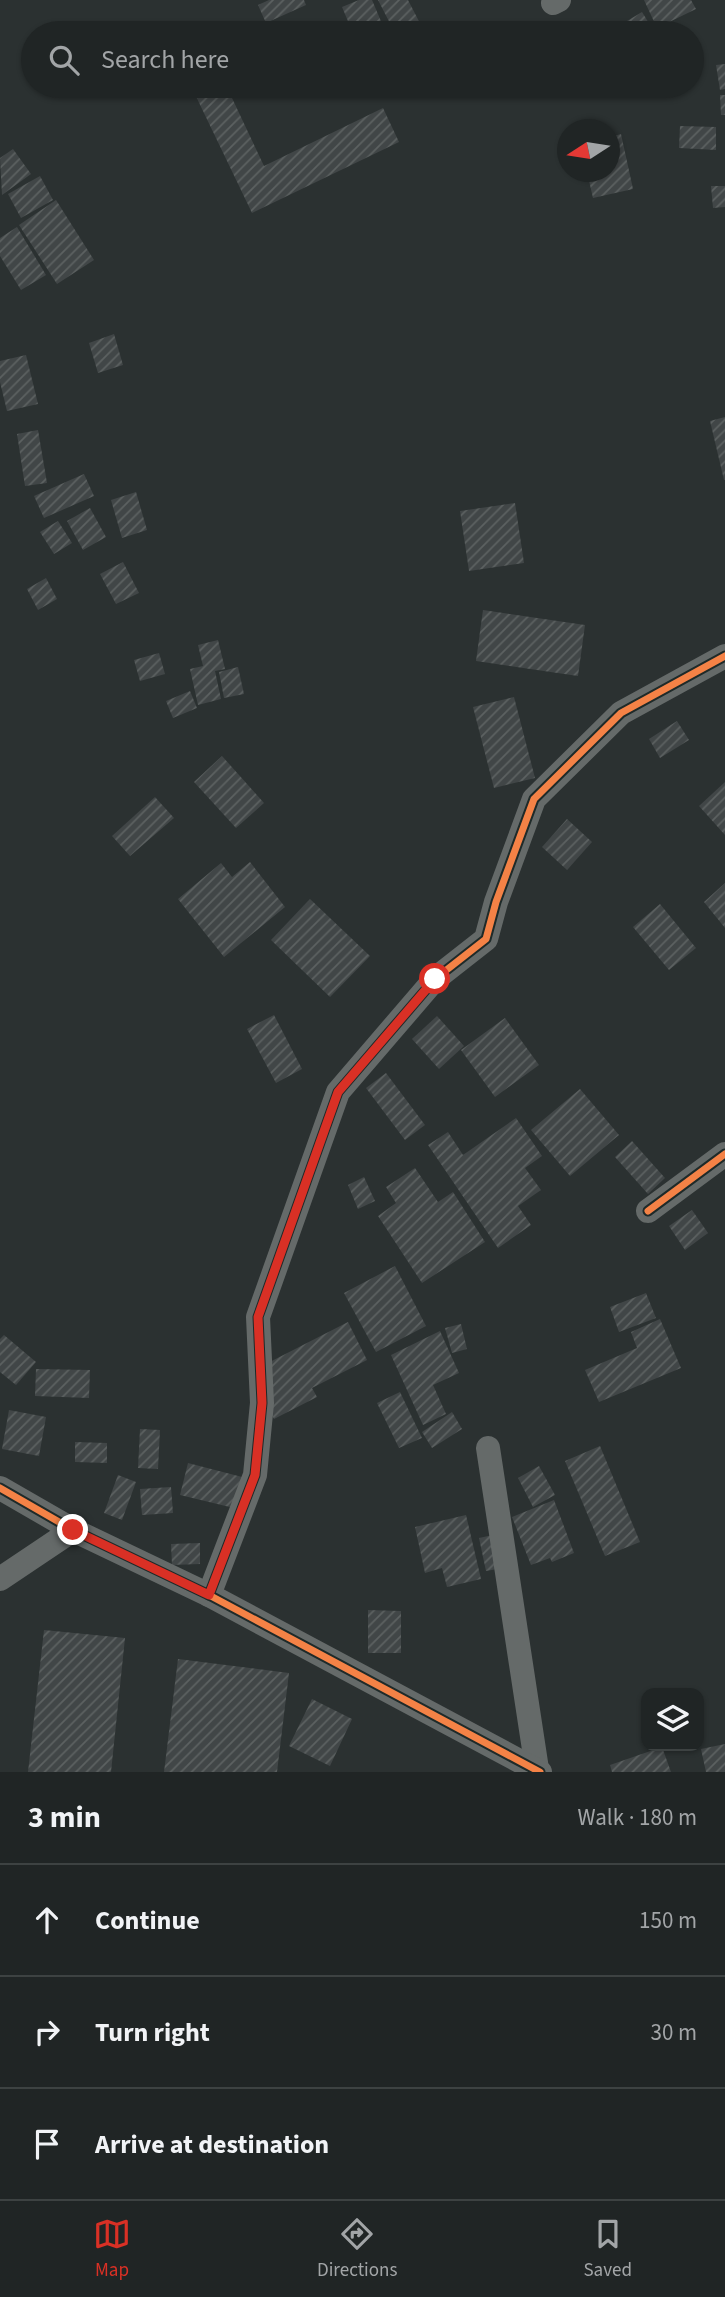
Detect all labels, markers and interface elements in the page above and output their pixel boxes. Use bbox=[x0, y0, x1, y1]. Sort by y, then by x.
search box bbox=[21, 21, 704, 98]
icon: search bbox=[45, 41, 83, 79]
text: Search here bbox=[101, 41, 229, 78]
north arrow bbox=[557, 119, 620, 182]
route start bbox=[419, 963, 450, 994]
route end bbox=[57, 1514, 88, 1545]
map controls bbox=[641, 1688, 704, 1751]
button: layers bbox=[641, 1688, 704, 1751]
text: 3 min bbox=[28, 1796, 101, 1839]
text: Walk · 180 m bbox=[578, 1801, 697, 1834]
icon: ahead bbox=[28, 1901, 66, 1939]
text: Continue bbox=[95, 1902, 200, 1939]
text: 150 m bbox=[639, 1904, 697, 1937]
icon: right bbox=[28, 2013, 66, 2051]
text: Turn right bbox=[95, 2014, 210, 2051]
text: 30 m bbox=[650, 2016, 697, 2049]
icon: arrive bbox=[28, 2125, 66, 2163]
text: Arrive at destination bbox=[95, 2126, 329, 2163]
tab: Map bbox=[93, 2215, 131, 2284]
tab: Directions bbox=[317, 2215, 397, 2284]
tab: Saved bbox=[583, 2215, 632, 2284]

